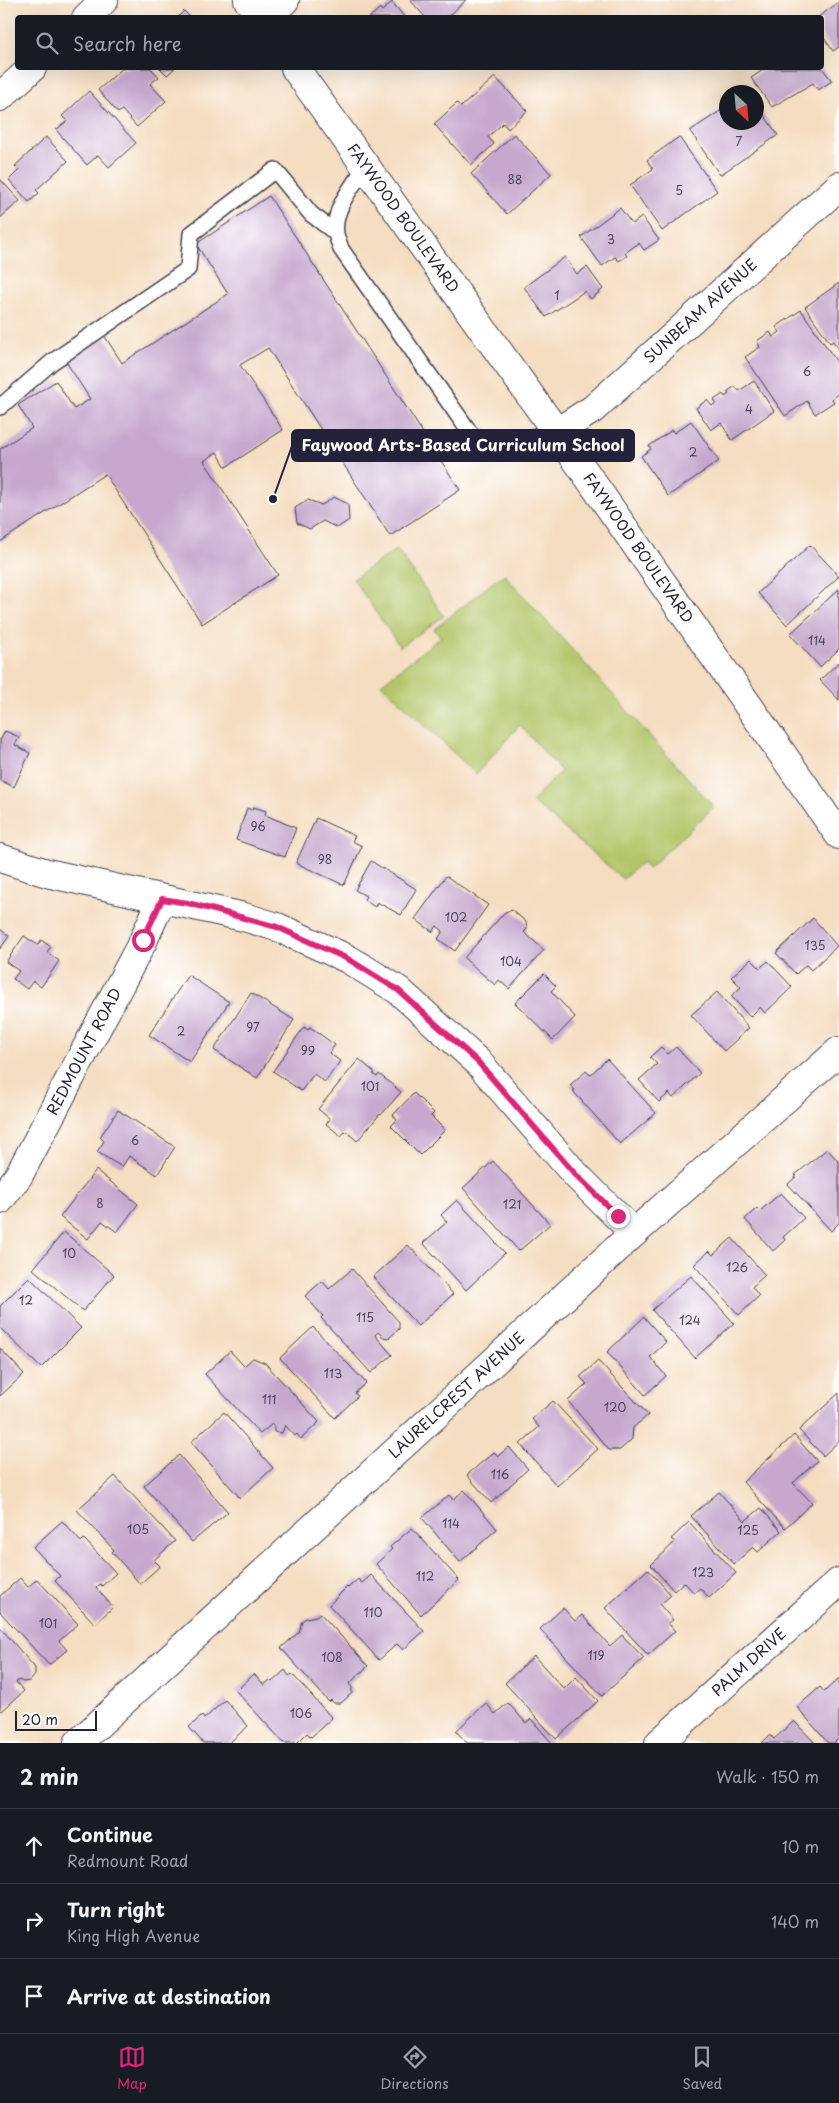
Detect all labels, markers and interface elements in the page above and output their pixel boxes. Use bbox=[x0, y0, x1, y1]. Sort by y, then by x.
search box bbox=[15, 15, 824, 70]
icon: search bbox=[33, 29, 61, 57]
text: Search here bbox=[73, 29, 182, 57]
north arrow bbox=[719, 85, 764, 130]
house number: 7 bbox=[736, 132, 743, 150]
street label: FAYWOOD BOULEVARD bbox=[343, 138, 466, 297]
house number: 88 bbox=[508, 170, 522, 188]
house number: 5 bbox=[675, 181, 683, 199]
house number: 3 bbox=[607, 230, 615, 248]
street label: SUNBEAM AVENUE bbox=[638, 253, 762, 368]
house number: 1 bbox=[554, 286, 560, 304]
house number: 6 bbox=[803, 362, 811, 380]
house number: 4 bbox=[745, 400, 753, 418]
callout: Faywood Arts-Based Curriculum School bbox=[292, 430, 634, 461]
text: Faywood Arts-Based Curriculum School bbox=[302, 432, 624, 456]
house number: 2 bbox=[689, 443, 697, 461]
street label: FAYWOOD BOULEVARD bbox=[578, 467, 700, 627]
house number: 114 bbox=[808, 631, 826, 649]
house number: 96 bbox=[250, 817, 266, 835]
house number: 98 bbox=[318, 850, 332, 868]
house number: 102 bbox=[445, 908, 467, 926]
route start bbox=[132, 929, 155, 952]
house number: 135 bbox=[805, 936, 825, 954]
house number: 104 bbox=[500, 952, 522, 970]
street label: REDMOUNT ROAD bbox=[40, 983, 126, 1119]
house number: 97 bbox=[246, 1018, 260, 1036]
house number: 2 bbox=[177, 1022, 185, 1040]
house number: 99 bbox=[301, 1041, 315, 1059]
house number: 101 bbox=[361, 1077, 379, 1095]
house number: 6 bbox=[131, 1131, 139, 1149]
house number: 8 bbox=[96, 1194, 104, 1212]
house number: 121 bbox=[503, 1195, 521, 1213]
route end bbox=[607, 1205, 630, 1228]
house number: 10 bbox=[62, 1244, 76, 1262]
house number: 126 bbox=[726, 1258, 748, 1276]
house number: 12 bbox=[19, 1291, 33, 1309]
house number: 115 bbox=[356, 1308, 374, 1326]
house number: 124 bbox=[679, 1311, 701, 1329]
street label: LAURELCREST AVENUE bbox=[383, 1326, 529, 1463]
house number: 113 bbox=[324, 1364, 342, 1382]
house number: 111 bbox=[262, 1390, 276, 1408]
house number: 120 bbox=[604, 1398, 626, 1416]
house number: 116 bbox=[491, 1465, 509, 1483]
house number: 114 bbox=[442, 1514, 460, 1532]
house number: 105 bbox=[127, 1520, 149, 1538]
house number: 125 bbox=[737, 1521, 759, 1539]
house number: 123 bbox=[692, 1563, 714, 1581]
house number: 112 bbox=[416, 1567, 434, 1585]
house number: 110 bbox=[364, 1603, 383, 1621]
house number: 101 bbox=[39, 1614, 57, 1632]
street label: PALM DRIVE bbox=[706, 1621, 791, 1701]
house number: 119 bbox=[587, 1646, 605, 1664]
house number: 108 bbox=[321, 1648, 343, 1666]
house number: 106 bbox=[290, 1704, 312, 1722]
scale bar bbox=[15, 1708, 98, 1731]
text: 20 m bbox=[22, 1709, 58, 1730]
text: 2 min bbox=[20, 1760, 79, 1792]
text: Walk · 150 m bbox=[716, 1764, 819, 1788]
text: Continue bbox=[67, 1820, 153, 1848]
icon: ahead bbox=[20, 1832, 48, 1860]
text: 10 m bbox=[782, 1834, 819, 1858]
text: Redmount Road bbox=[67, 1848, 188, 1872]
text: Turn right bbox=[67, 1895, 165, 1923]
icon: right bbox=[20, 1907, 48, 1935]
text: 140 m bbox=[771, 1909, 819, 1933]
text: King High Avenue bbox=[67, 1923, 200, 1947]
icon: arrive bbox=[20, 1982, 48, 2010]
text: Arrive at destination bbox=[67, 1982, 271, 2010]
tab: Map bbox=[117, 2043, 147, 2094]
tab: Directions bbox=[381, 2043, 449, 2094]
tab: Saved bbox=[682, 2043, 722, 2094]

